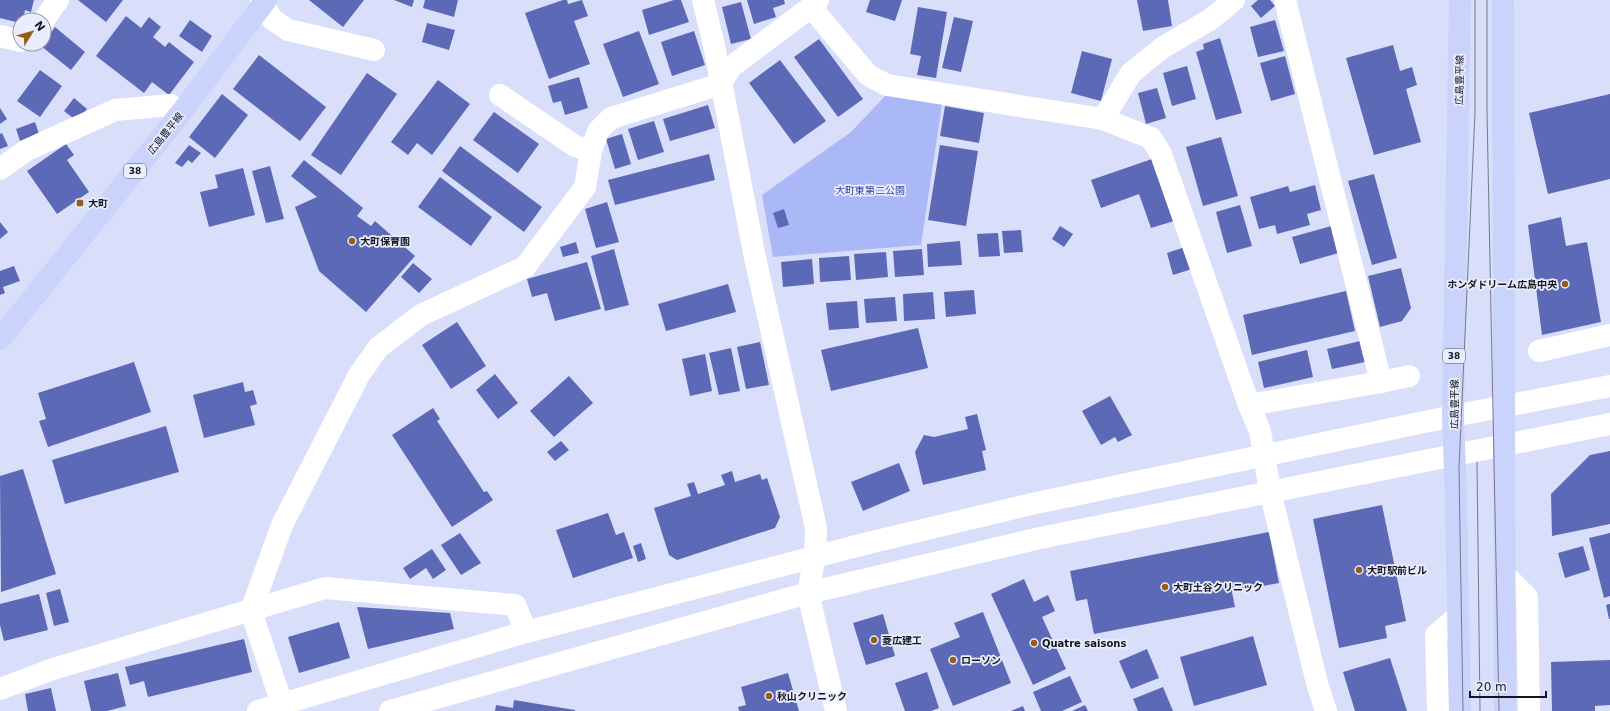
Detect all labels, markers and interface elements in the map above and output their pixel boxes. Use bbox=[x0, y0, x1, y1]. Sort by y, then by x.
north arrow bbox=[12, 12, 52, 52]
text: N bbox=[32, 19, 48, 34]
street label: 広島豊平線 bbox=[1454, 55, 1465, 105]
street label: 広島豊平線 bbox=[145, 110, 185, 156]
road number: 38 bbox=[124, 164, 146, 178]
park label: 大町東第二公園 bbox=[835, 185, 905, 196]
marker: 大町 bbox=[75, 198, 85, 208]
place label: 大町 bbox=[88, 198, 108, 209]
marker: 大町保育園 bbox=[347, 236, 357, 246]
place label: 大町保育園 bbox=[360, 236, 410, 247]
place label: ホンダドリーム広島中央 bbox=[1447, 279, 1558, 290]
marker: ホンダドリーム広島中央 bbox=[1560, 279, 1570, 289]
road number: 38 bbox=[1443, 349, 1465, 363]
street label: 広島豊平線 bbox=[1449, 379, 1460, 429]
marker: 大町駅前ビル bbox=[1354, 565, 1364, 575]
place label: 大町駅前ビル bbox=[1367, 565, 1427, 576]
marker: 大町土谷クリニック bbox=[1160, 582, 1170, 592]
place label: 大町土谷クリニック bbox=[1173, 582, 1263, 593]
marker: 菱広建工 bbox=[869, 635, 879, 645]
place label: 菱広建工 bbox=[882, 635, 922, 646]
marker: Quatre saisons bbox=[1029, 638, 1039, 648]
place label: Quatre saisons bbox=[1042, 638, 1126, 649]
marker: ローソン bbox=[948, 655, 958, 665]
place label: ローソン bbox=[961, 655, 1001, 666]
scale bar bbox=[1470, 673, 1546, 699]
text: 20 m bbox=[1476, 680, 1507, 694]
marker: 秋山クリニック bbox=[764, 691, 774, 701]
place label: 秋山クリニック bbox=[777, 691, 847, 702]

